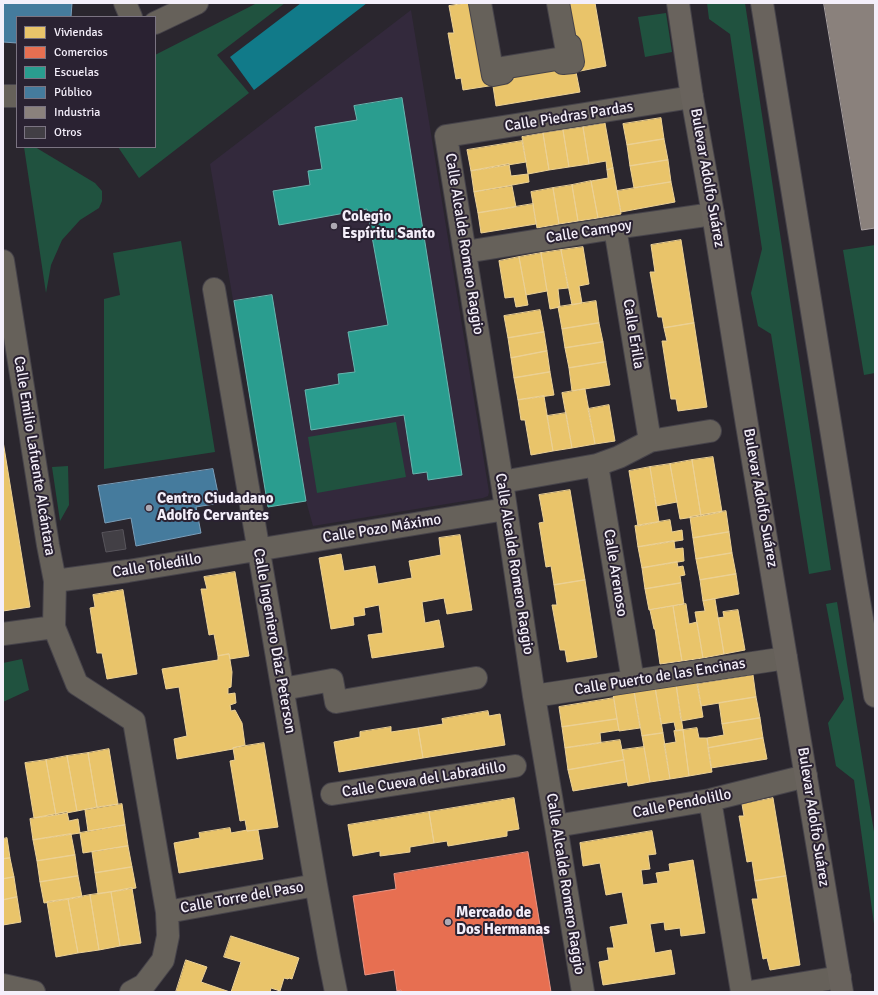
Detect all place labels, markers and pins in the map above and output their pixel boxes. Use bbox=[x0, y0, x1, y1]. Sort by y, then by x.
place label: Colegio Espíritu Santo bbox=[342, 208, 435, 243]
marker: Colegio Espíritu Santo bbox=[329, 221, 339, 231]
place label: Centro Ciudadano Adolfo Cervantes bbox=[157, 490, 274, 525]
marker: Centro Ciudadano Adolfo Cervantes bbox=[144, 503, 154, 513]
place label: Mercado de Dos Hermanas bbox=[456, 904, 550, 939]
marker: Mercado de Dos Hermanas bbox=[443, 917, 453, 927]

